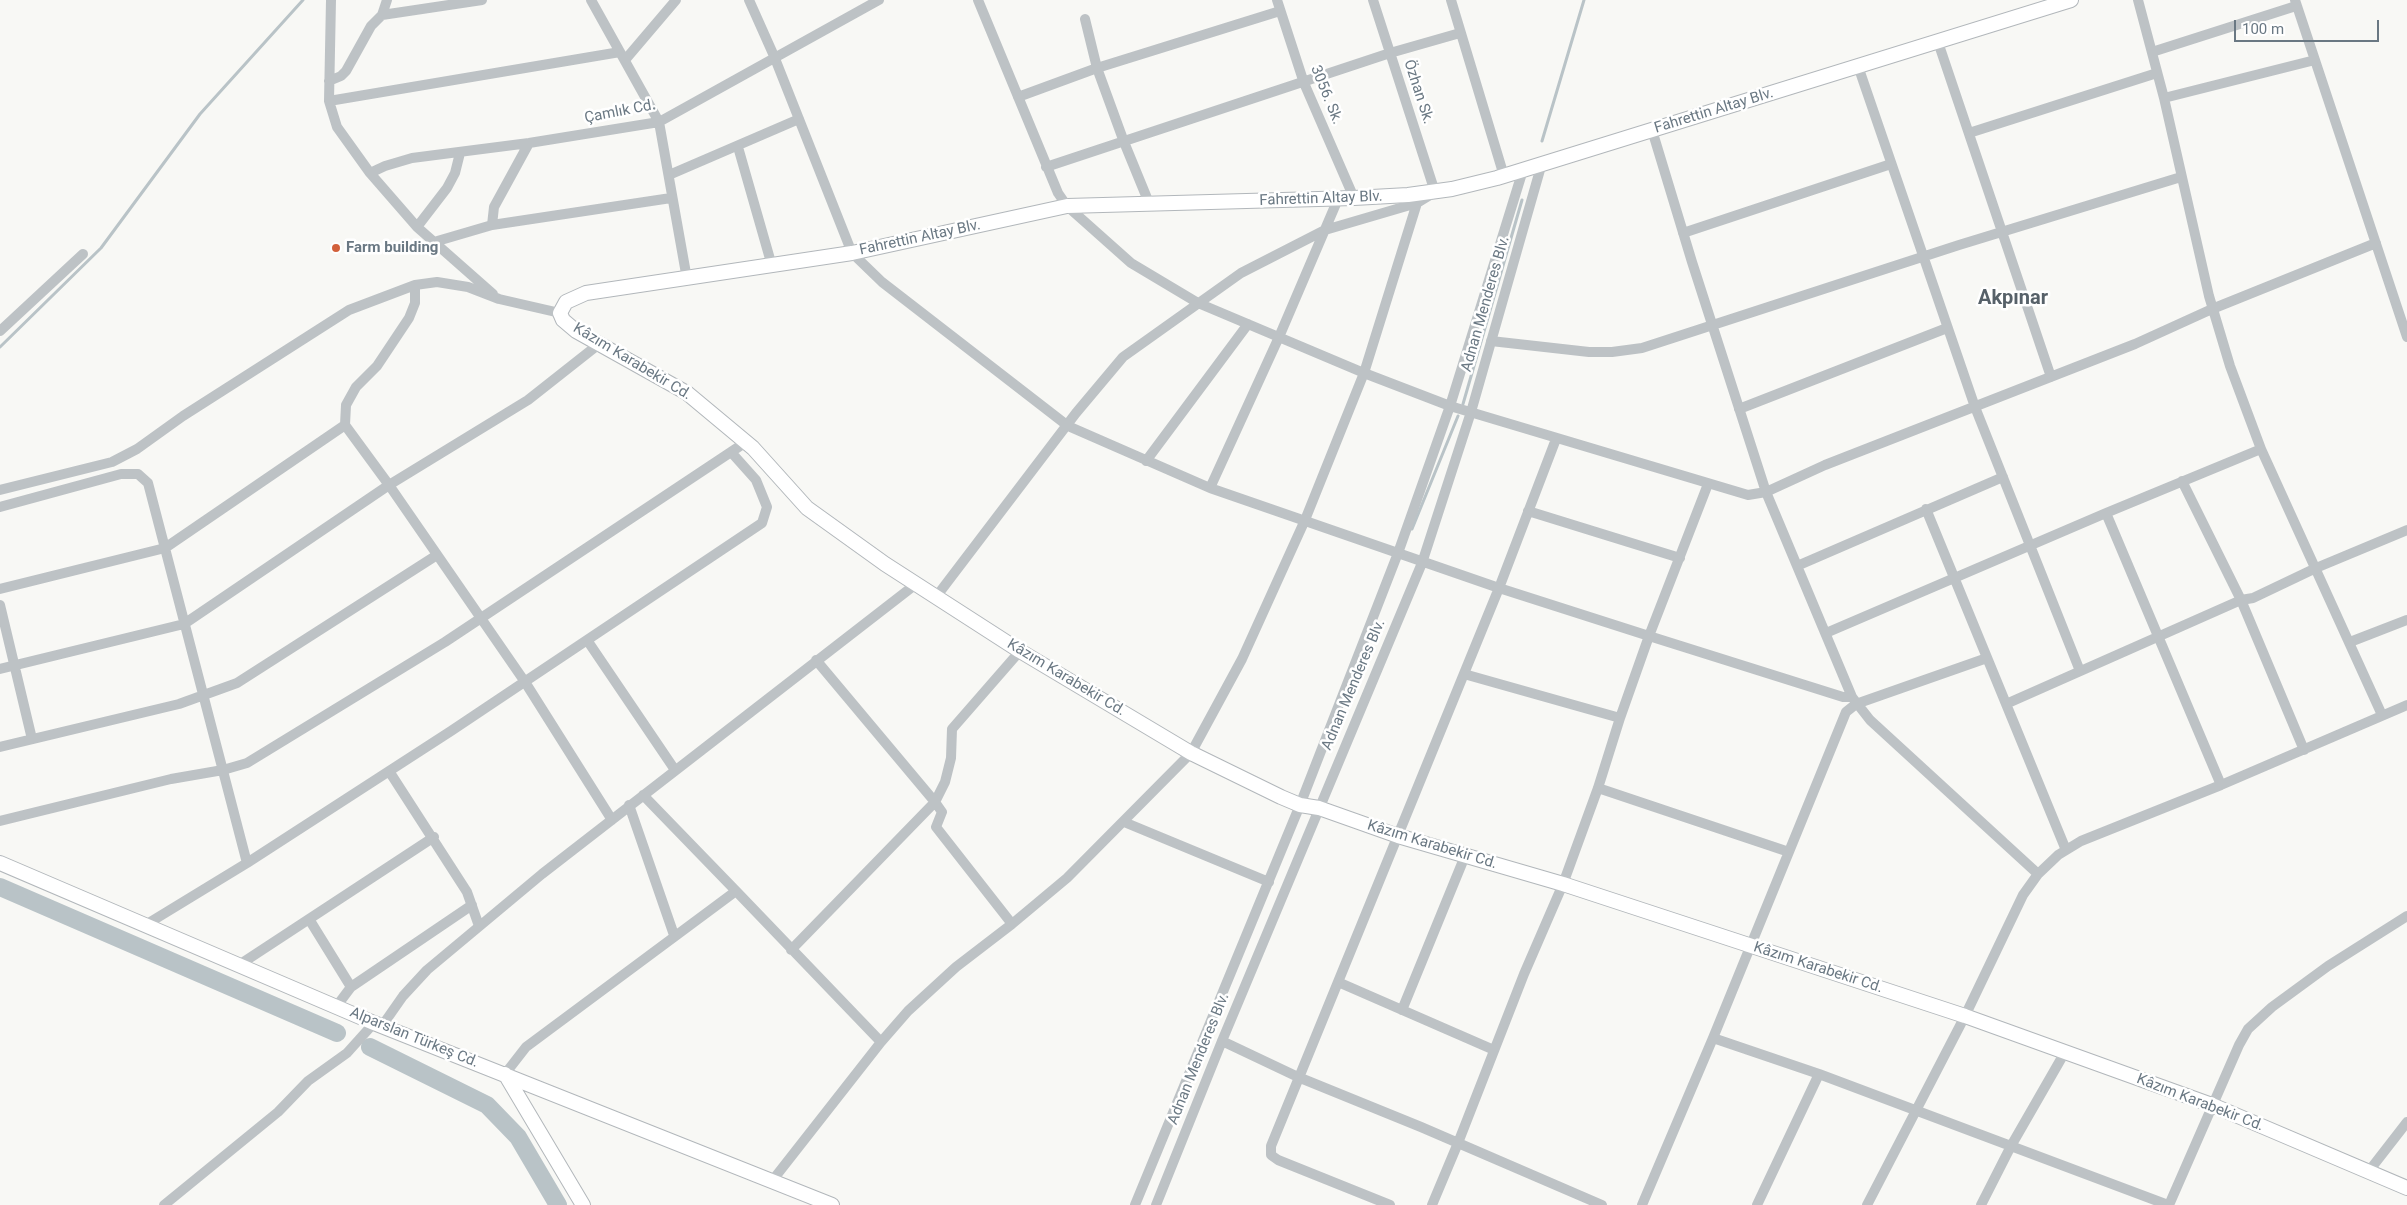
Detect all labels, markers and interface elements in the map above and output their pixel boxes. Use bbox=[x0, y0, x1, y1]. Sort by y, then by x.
scale bar bbox=[2237, 10, 2382, 42]
text: 100 m bbox=[2242, 20, 2284, 38]
street label: Özhan Sk. bbox=[1399, 58, 1437, 126]
street label: 3056. Sk. bbox=[1306, 63, 1346, 127]
street label: Fahrettin Altay Blv. bbox=[1652, 84, 1776, 138]
street label: Çamlık Cd. bbox=[583, 96, 657, 128]
street label: Fahrettin Altay Blv. bbox=[1259, 188, 1383, 210]
street label: Fahrettin Altay Blv. bbox=[858, 216, 982, 260]
street label: Adnan Menderes Blv. bbox=[1458, 234, 1514, 374]
place label: Farm building bbox=[346, 239, 438, 257]
marker: Farm building bbox=[330, 242, 342, 254]
district label: Akpınar bbox=[1978, 287, 2048, 311]
street label: Kâzım Karabekir Cd. bbox=[570, 320, 694, 404]
street label: Adnan Menderes Blv. bbox=[1318, 617, 1390, 753]
street label: Kâzım Karabekir Cd. bbox=[1004, 636, 1128, 720]
street label: Kâzım Karabekir Cd. bbox=[1365, 817, 1499, 873]
street label: Kâzım Karabekir Cd. bbox=[1751, 939, 1885, 997]
street label: Adnan Menderes Blv. bbox=[1164, 991, 1234, 1127]
street label: Alparslan Türkeş Cd. bbox=[347, 1004, 481, 1072]
street label: Kâzım Karabekir Cd. bbox=[2134, 1070, 2266, 1136]

